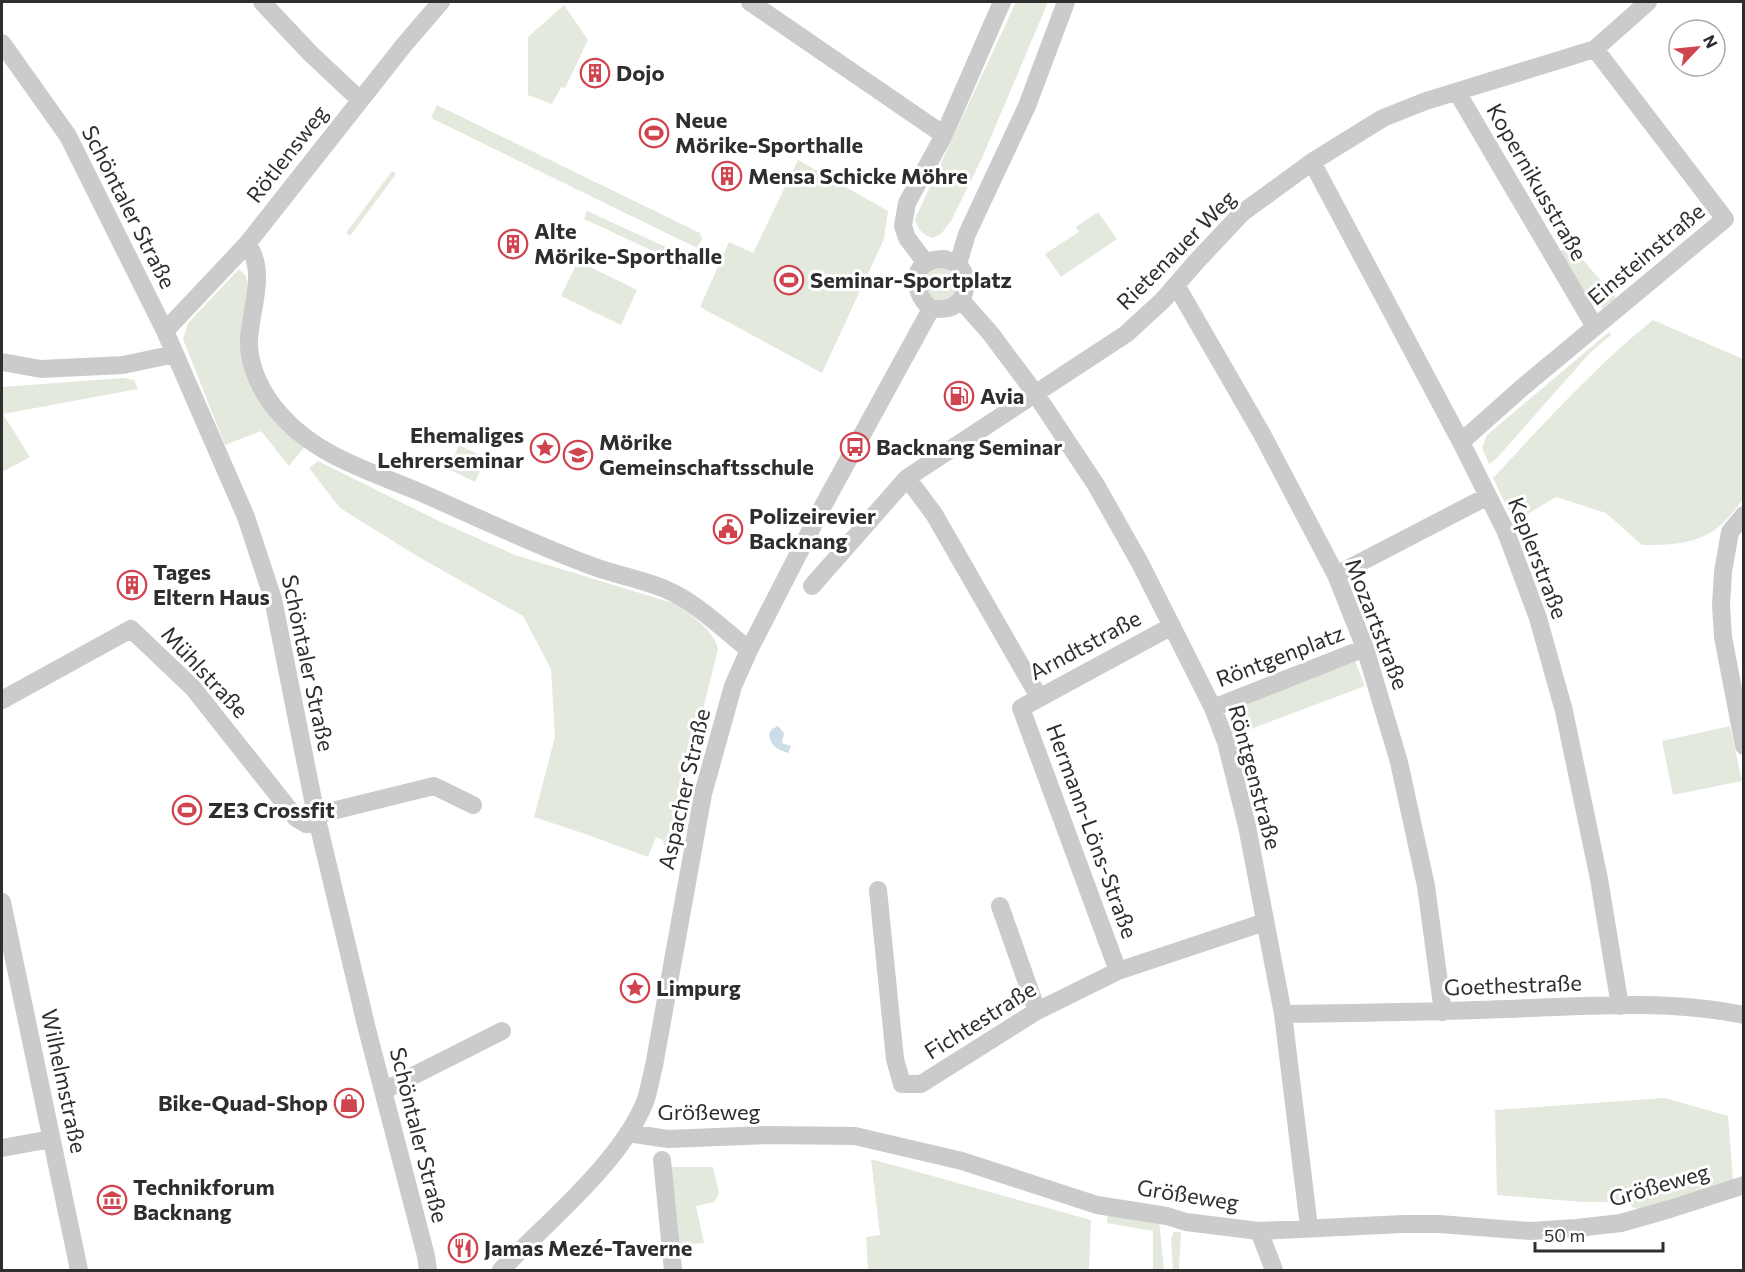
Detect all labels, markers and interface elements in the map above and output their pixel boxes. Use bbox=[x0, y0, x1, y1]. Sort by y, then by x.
north arrow bbox=[1667, 18, 1727, 78]
text: N bbox=[1700, 32, 1722, 51]
building icon: Dojo bbox=[579, 57, 611, 89]
place label: Dojo bbox=[616, 59, 665, 86]
street label: Kopernikusstraße bbox=[1481, 98, 1593, 265]
street label: Rötlensweg bbox=[240, 99, 333, 208]
place label: Neue Mörike-Sporthalle bbox=[675, 106, 863, 158]
sports icon: Neue Mörike-Sporthalle bbox=[638, 117, 670, 149]
street label: Schöntaler Straße bbox=[77, 121, 182, 293]
building icon: Mensa Schicke Möhre bbox=[711, 160, 743, 192]
place label: Mensa Schicke Möhre bbox=[748, 162, 968, 189]
street label: Rietenauer Weg bbox=[1110, 184, 1241, 315]
street label: Einsteinstraße bbox=[1582, 197, 1710, 310]
place label: Alte Mörike-Sporthalle bbox=[534, 217, 722, 269]
building icon: Alte Mörike-Sporthalle bbox=[497, 228, 529, 260]
sports icon: Seminar-Sportplatz bbox=[773, 264, 805, 296]
place label: Seminar-Sportplatz bbox=[810, 266, 1012, 293]
fuel station icon: Avia bbox=[943, 380, 975, 412]
place label: Avia bbox=[980, 382, 1024, 409]
place label: Ehemaliges Lehrerseminar bbox=[377, 421, 524, 473]
place label: Mörike Gemeinschaftsschule bbox=[599, 428, 814, 480]
bus stop icon: Backnang Seminar bbox=[839, 431, 871, 463]
place icon: Ehemaliges Lehrerseminar bbox=[529, 432, 561, 464]
place label: Backnang Seminar bbox=[876, 433, 1062, 460]
school or university icon: Mörike Gemeinschaftsschule bbox=[562, 439, 594, 471]
street label: Keplerstraße bbox=[1503, 493, 1574, 622]
place label: Polizeirevier Backnang bbox=[749, 502, 876, 554]
public building icon: Polizeirevier Backnang bbox=[712, 513, 744, 545]
street label: Mozartstraße bbox=[1340, 554, 1415, 693]
place label: Tages Eltern Haus bbox=[153, 558, 270, 610]
building icon: Tages Eltern Haus bbox=[116, 569, 148, 601]
street label: Schöntaler Straße bbox=[277, 572, 340, 754]
street label: Arndtstraße bbox=[1024, 604, 1145, 685]
street label: Röntgenplatz bbox=[1212, 619, 1348, 692]
street label: Mühlstraße bbox=[156, 620, 255, 723]
street label: Röntgenstraße bbox=[1223, 702, 1288, 852]
street label: Aspacher Straße bbox=[652, 706, 715, 872]
street label: Hermann-Löns-Straße bbox=[1041, 720, 1144, 942]
sports icon: ZE3 Crossfit bbox=[171, 794, 203, 826]
place label: ZE3 Crossfit bbox=[208, 796, 335, 823]
street label: Goethestraße bbox=[1444, 969, 1582, 1000]
place icon: Limpurg bbox=[619, 972, 651, 1004]
place label: Limpurg bbox=[656, 974, 741, 1001]
street label: Fichtestraße bbox=[919, 975, 1040, 1064]
street label: Wilhelmstraße bbox=[36, 1006, 93, 1155]
street label: Schöntaler Straße bbox=[385, 1044, 454, 1225]
shop icon: Bike-Quad-Shop bbox=[333, 1087, 365, 1119]
place label: Bike-Quad-Shop bbox=[158, 1089, 328, 1116]
street label: Größeweg bbox=[658, 1098, 761, 1125]
street label: Größeweg bbox=[1606, 1157, 1712, 1212]
place label: Technikforum Backnang bbox=[133, 1173, 275, 1225]
street label: Größeweg bbox=[1135, 1173, 1241, 1216]
museum icon: Technikforum Backnang bbox=[96, 1184, 128, 1216]
scale bar bbox=[1535, 1215, 1662, 1253]
text: 50 m bbox=[1544, 1224, 1585, 1246]
restaurant icon: Jamas Mezé-Taverne bbox=[447, 1232, 479, 1264]
place label: Jamas Mezé-Taverne bbox=[484, 1234, 692, 1261]

